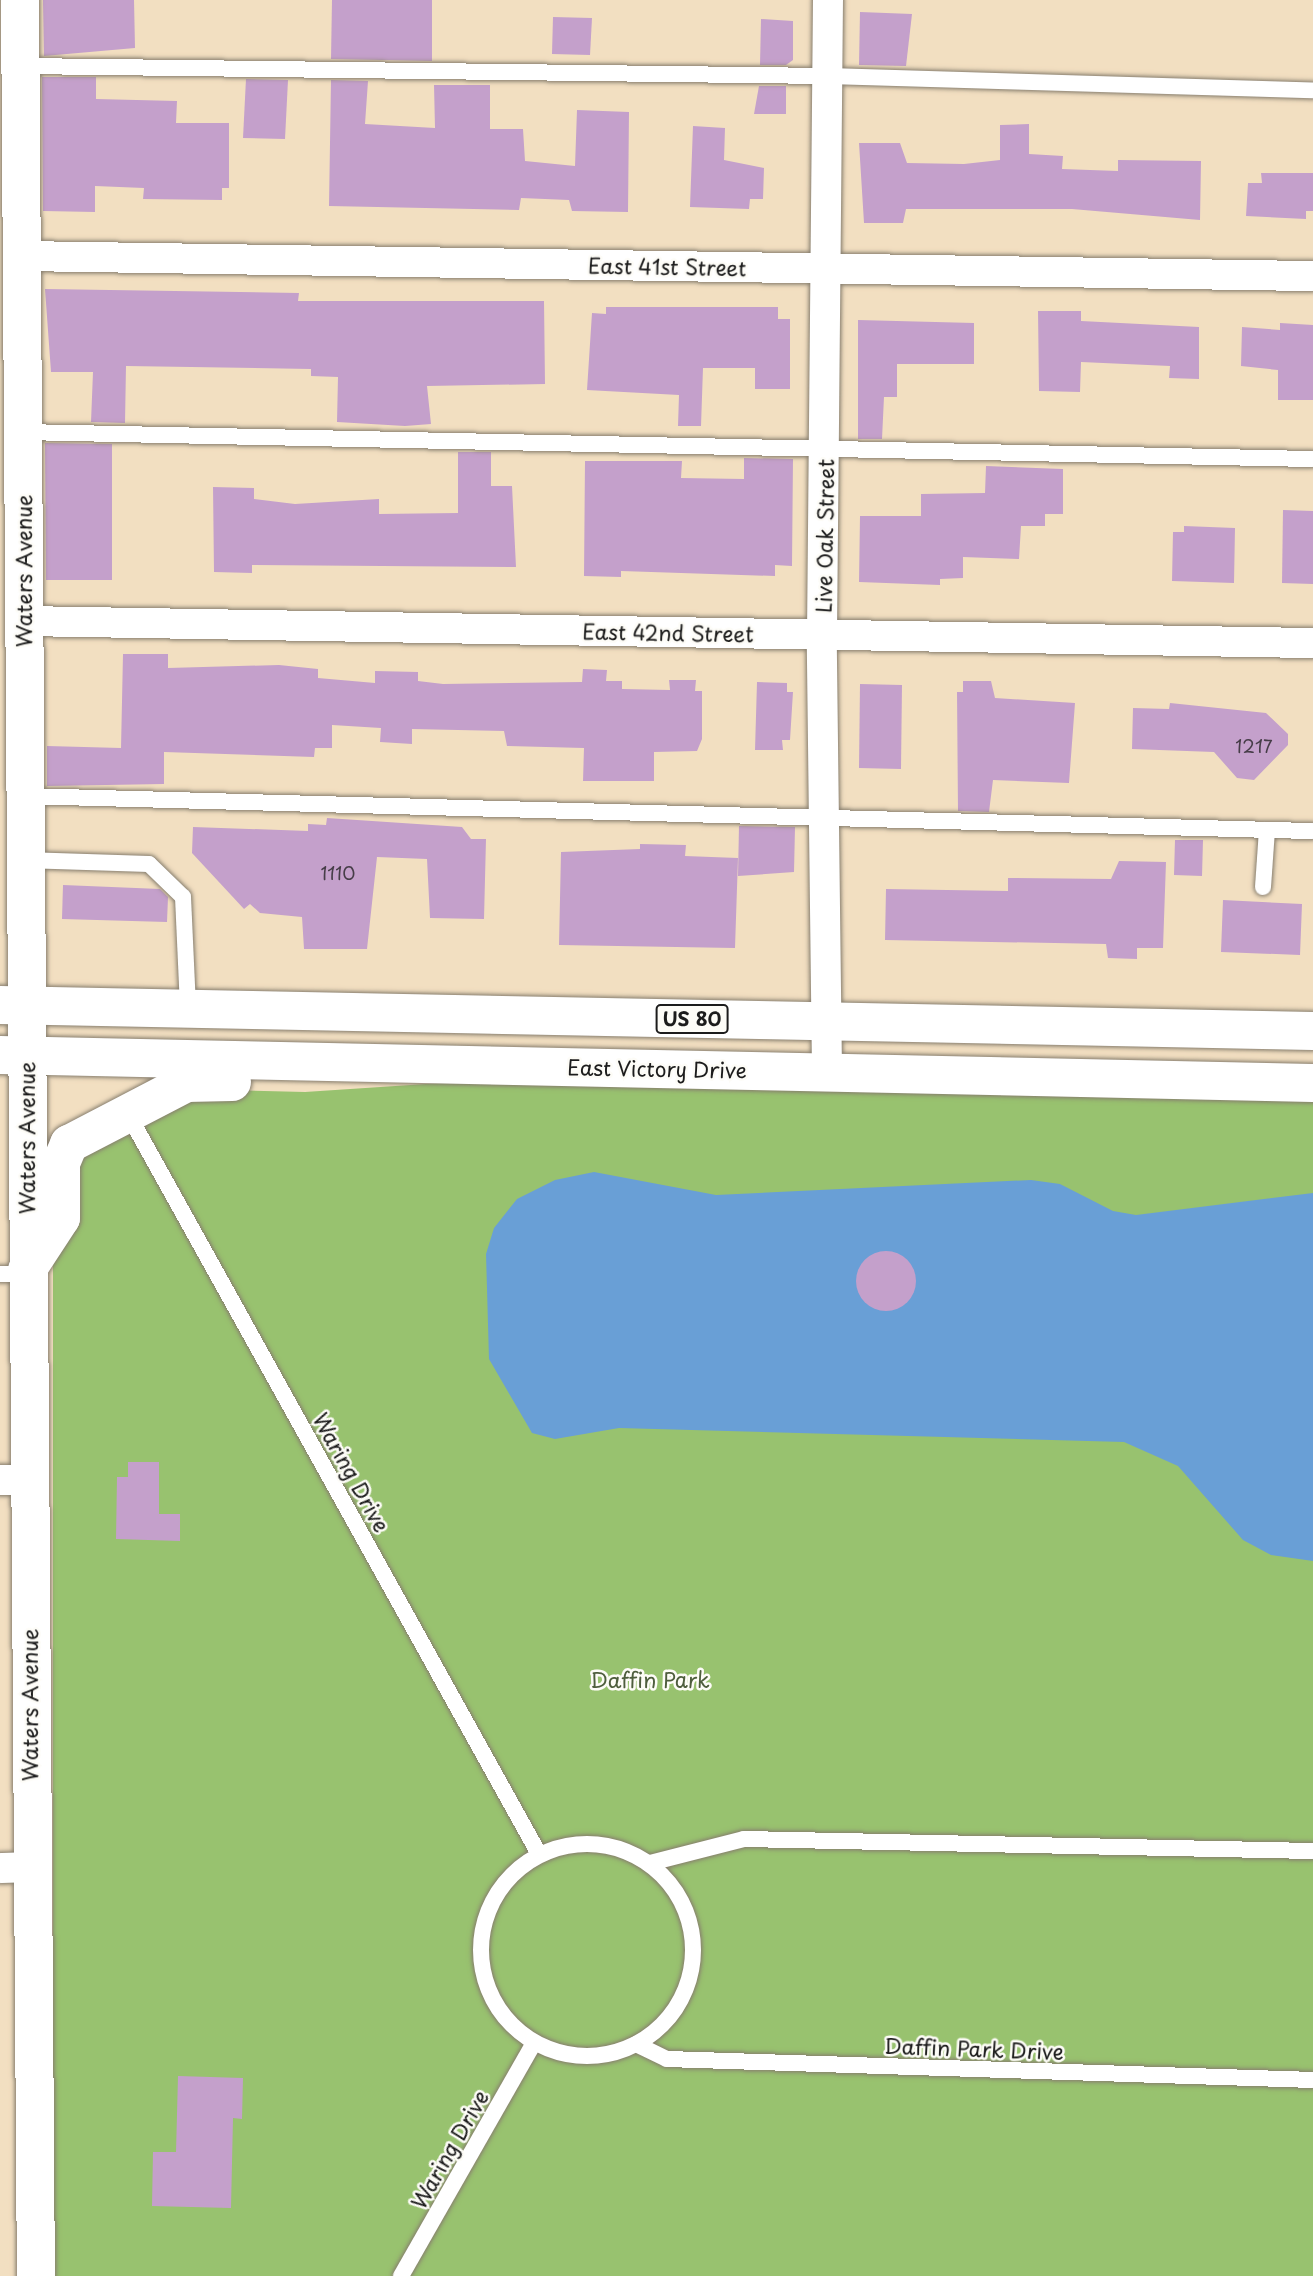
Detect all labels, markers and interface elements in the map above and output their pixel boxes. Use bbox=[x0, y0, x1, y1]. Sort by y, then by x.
street label: East 41st Street bbox=[586, 252, 748, 280]
street label: Live Oak Street bbox=[810, 457, 838, 615]
street label: Waters Avenue bbox=[10, 495, 36, 647]
street label: East 42nd Street bbox=[581, 618, 755, 646]
house number: 1217 bbox=[1235, 735, 1273, 757]
house number: 1110 bbox=[320, 862, 356, 884]
road number: US 80 bbox=[655, 1004, 729, 1035]
street label: East Victory Drive bbox=[565, 1054, 749, 1082]
street label: Waters Avenue bbox=[13, 1062, 39, 1214]
street label: Waring Drive bbox=[309, 1408, 395, 1536]
street label: Waters Avenue bbox=[16, 1629, 42, 1781]
park label: Daffin Park bbox=[590, 1666, 710, 1692]
street label: Daffin Park Drive bbox=[884, 2032, 1064, 2064]
street label: Waring Drive bbox=[405, 2085, 493, 2213]

